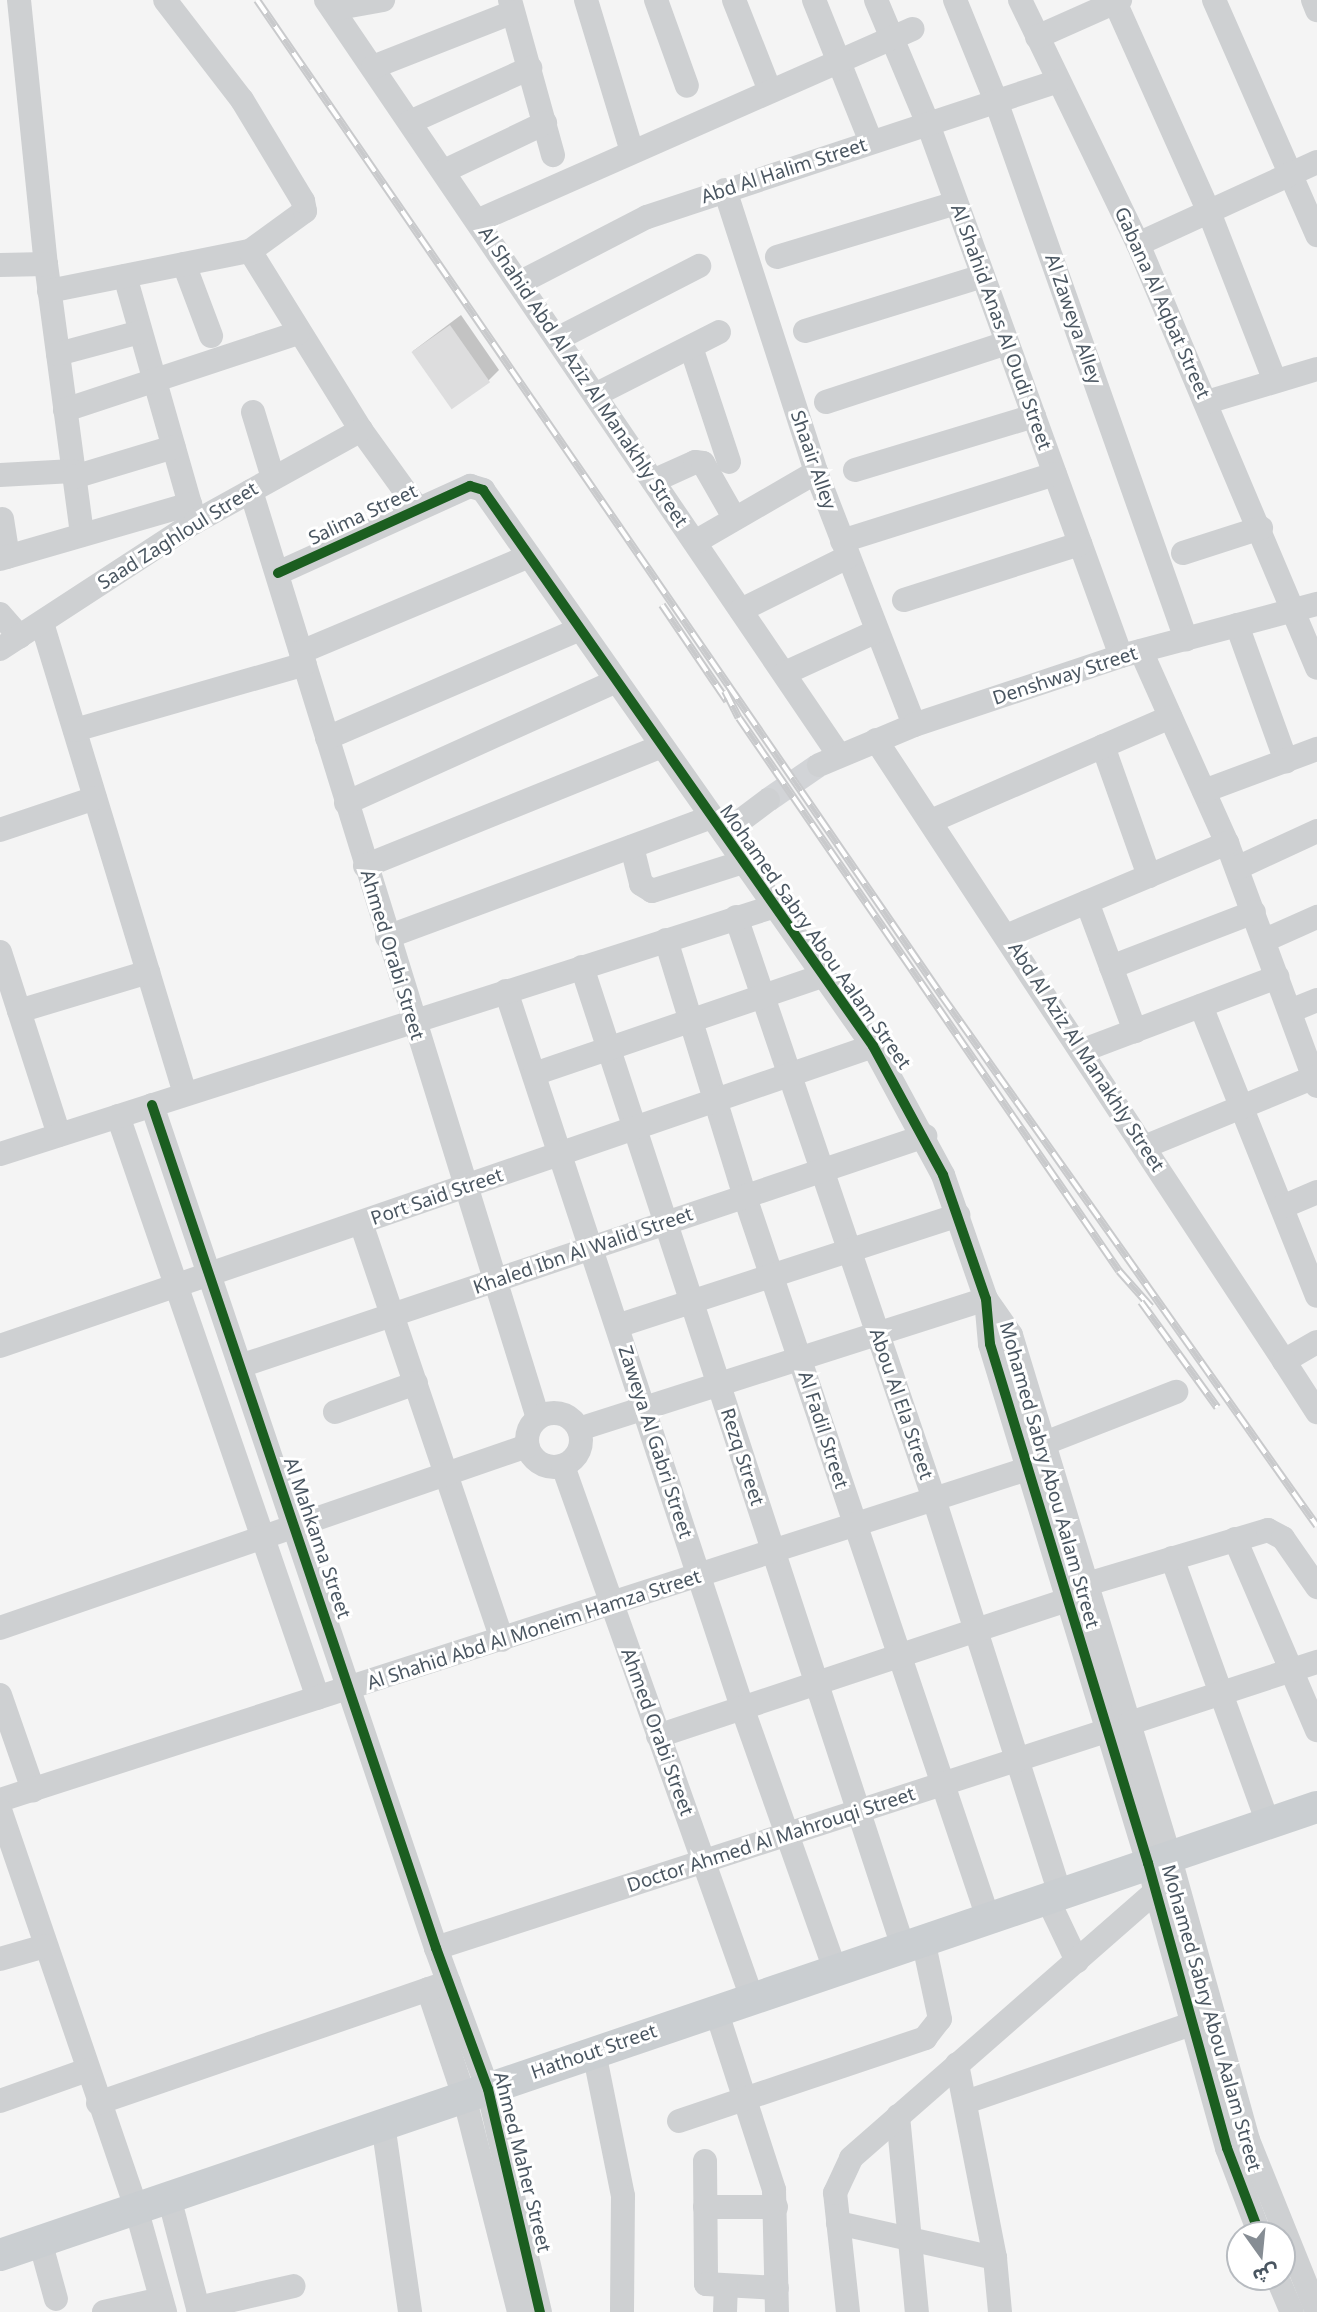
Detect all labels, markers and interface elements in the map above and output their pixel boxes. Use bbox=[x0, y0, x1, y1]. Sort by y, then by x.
street label: Abd Al Halim Street bbox=[698, 133, 870, 209]
street label: Al Shahid Anas Al Oudi Street bbox=[946, 201, 1056, 453]
street label: Gabana Al Aqbat Street bbox=[1109, 204, 1215, 402]
street label: Al Shahid Abd Al Aziz Al Manakhly Street bbox=[474, 223, 692, 531]
street label: Al Zaweya Alley bbox=[1040, 251, 1106, 387]
street label: Shaair Alley bbox=[785, 408, 841, 512]
street label: Saad Zaghloul Street bbox=[94, 477, 262, 595]
street label: Salima Street bbox=[305, 480, 421, 550]
street label: Denshway Street bbox=[990, 642, 1140, 710]
street label: Mohamed Sabry Abou Aalam Street bbox=[715, 800, 915, 1074]
street label: Ahmed Orabi Street bbox=[355, 867, 429, 1043]
street label: Abd Al Aziz Al Manakhly Street bbox=[1003, 938, 1169, 1176]
street label: Port Said Street bbox=[368, 1164, 506, 1230]
street label: Khaled Ibn Al Walid Street bbox=[470, 1203, 696, 1299]
street label: Mohamed Sabry Abou Aalam Street bbox=[994, 1319, 1104, 1631]
street label: Abou Al Ela Street bbox=[864, 1326, 938, 1482]
street label: Zaweya Al Gabri Street bbox=[613, 1343, 697, 1541]
street label: Al Fadil Street bbox=[793, 1368, 853, 1492]
street label: Rezq Street bbox=[716, 1405, 768, 1509]
street label: Al Mahkama Street bbox=[279, 1454, 355, 1622]
street label: Al Shahid Abd Al Moneim Hamza Street bbox=[364, 1565, 704, 1695]
street label: Ahmed Orabi Street bbox=[616, 1645, 698, 1819]
street label: Doctor Ahmed Al Mahrouqi Street bbox=[624, 1783, 918, 1897]
street label: Mohamed Sabry Abou Aalam Street bbox=[1156, 1862, 1266, 2174]
street label: Hathout Street bbox=[528, 2020, 660, 2084]
street label: Ahmed Maher Street bbox=[489, 2069, 555, 2255]
north arrow bbox=[1226, 2221, 1296, 2291]
text: ش bbox=[1250, 2258, 1282, 2290]

